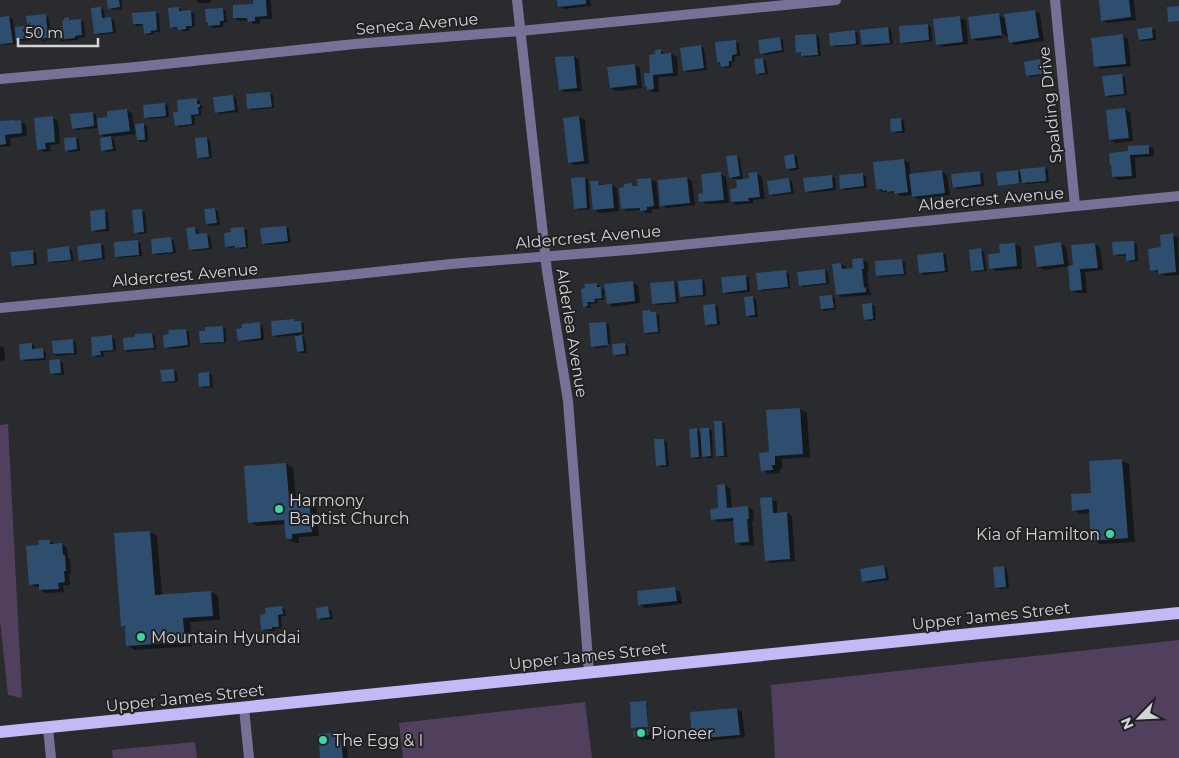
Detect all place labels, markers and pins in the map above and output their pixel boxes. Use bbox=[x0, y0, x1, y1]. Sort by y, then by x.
place label: Harmony Baptist Church bbox=[289, 491, 409, 528]
marker: Harmony Baptist Church bbox=[273, 503, 285, 515]
place label: Kia of Hamilton bbox=[976, 525, 1100, 544]
marker: Kia of Hamilton bbox=[1104, 528, 1116, 540]
place label: Mountain Hyundai bbox=[151, 628, 301, 647]
marker: Mountain Hyundai bbox=[135, 631, 147, 643]
place label: Pioneer bbox=[651, 724, 713, 743]
marker: Pioneer bbox=[635, 727, 647, 739]
place label: The Egg & I bbox=[333, 731, 423, 750]
marker: The Egg & I bbox=[317, 734, 329, 746]

